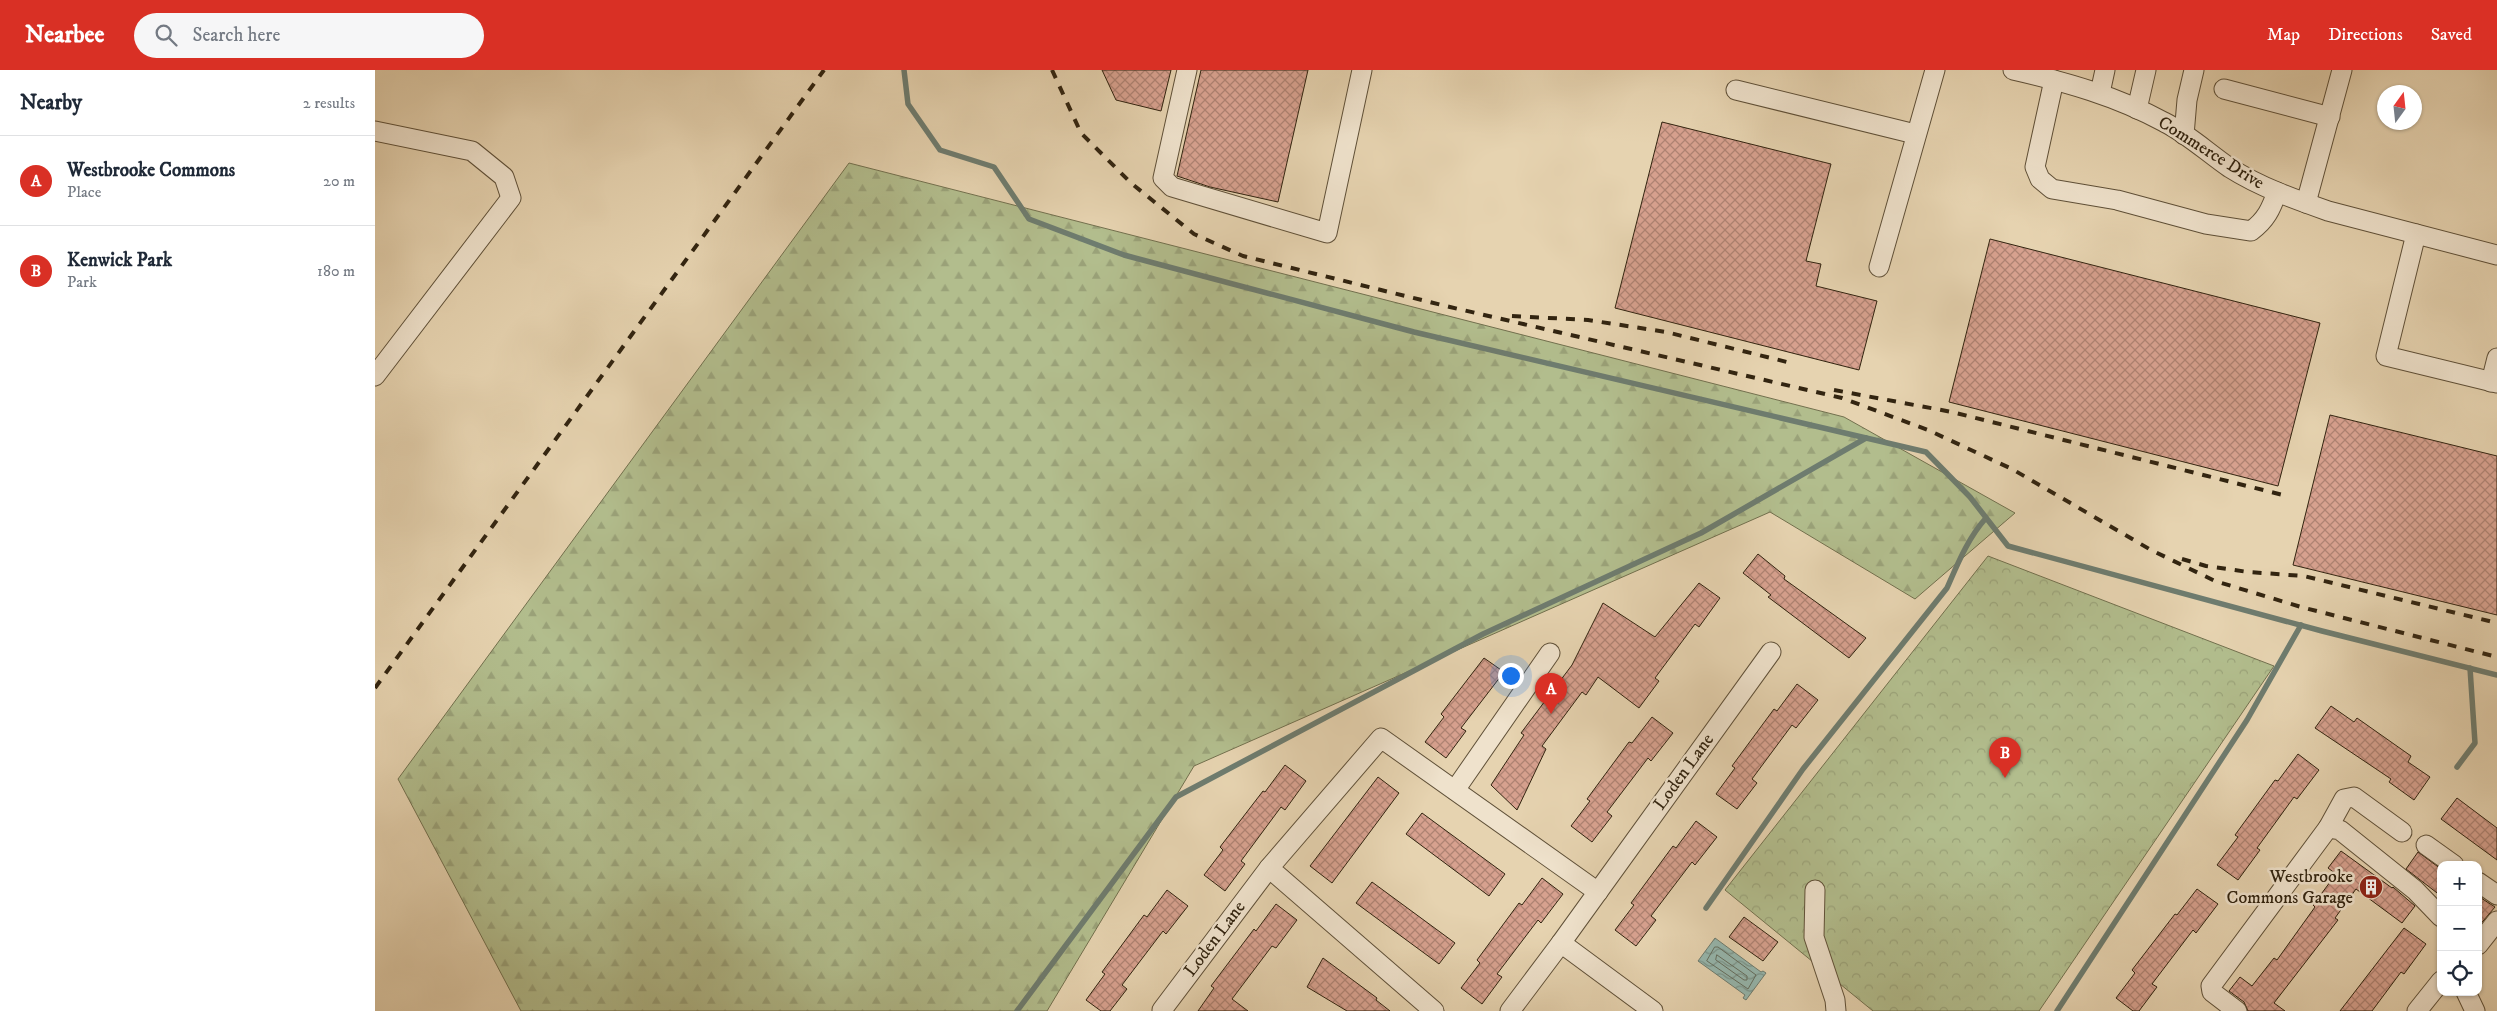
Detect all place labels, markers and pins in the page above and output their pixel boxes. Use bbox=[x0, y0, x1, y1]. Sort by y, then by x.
pin: A bbox=[1535, 673, 1567, 714]
pin: B bbox=[1989, 737, 2021, 778]
place label: Westbrooke Commons Garage bbox=[2226, 866, 2353, 909]
building icon: Westbrooke Commons Garage bbox=[2358, 874, 2384, 900]

